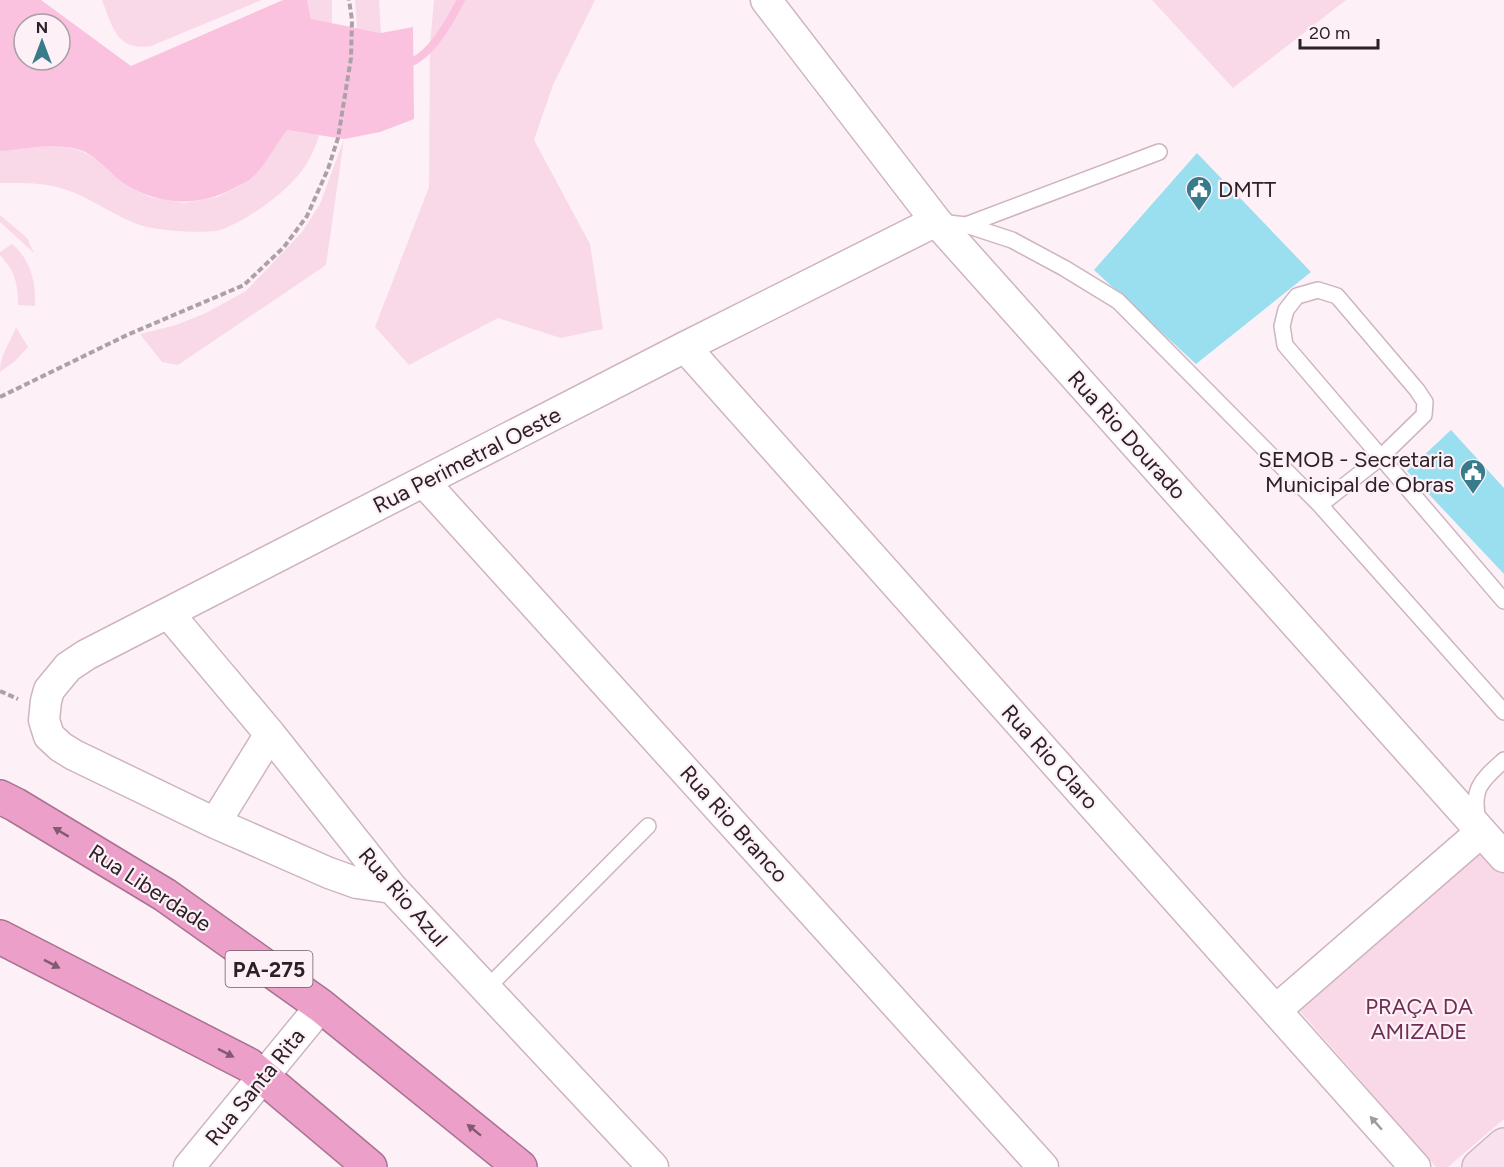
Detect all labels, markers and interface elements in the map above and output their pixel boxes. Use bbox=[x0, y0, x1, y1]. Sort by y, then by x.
north arrow bbox=[12, 12, 72, 72]
scale bar bbox=[1300, 12, 1378, 50]
text: N bbox=[36, 18, 48, 37]
text: 20 m bbox=[1309, 22, 1350, 44]
public building icon: DMTT bbox=[1184, 174, 1214, 212]
place label: DMTT bbox=[1218, 176, 1276, 203]
street label: Rua Rio Dourado bbox=[1062, 365, 1192, 505]
street label: Rua Perimetral Oeste bbox=[368, 401, 566, 519]
place label: SEMOB - Secretaria Municipal de Obras bbox=[1258, 446, 1454, 498]
public building icon: SEMOB - Secretaria Municipal de Obras bbox=[1458, 457, 1488, 495]
street label: Rua Rio Claro bbox=[996, 699, 1104, 815]
street label: Rua Rio Branco bbox=[674, 760, 794, 888]
one-way arrow bbox=[53, 826, 69, 837]
street label: Rua Liberdade bbox=[84, 838, 216, 938]
street label: Rua Rio Azul bbox=[353, 842, 453, 952]
road number: PA-275 bbox=[226, 951, 312, 987]
one-way arrow bbox=[43, 958, 61, 968]
park label: PRAÇA DA AMIZADE bbox=[1365, 993, 1473, 1045]
street label: Rua Santa Rita bbox=[200, 1023, 310, 1151]
one-way arrow bbox=[217, 1048, 234, 1057]
one-way arrow bbox=[1370, 1116, 1383, 1131]
one-way arrow bbox=[466, 1124, 482, 1137]

